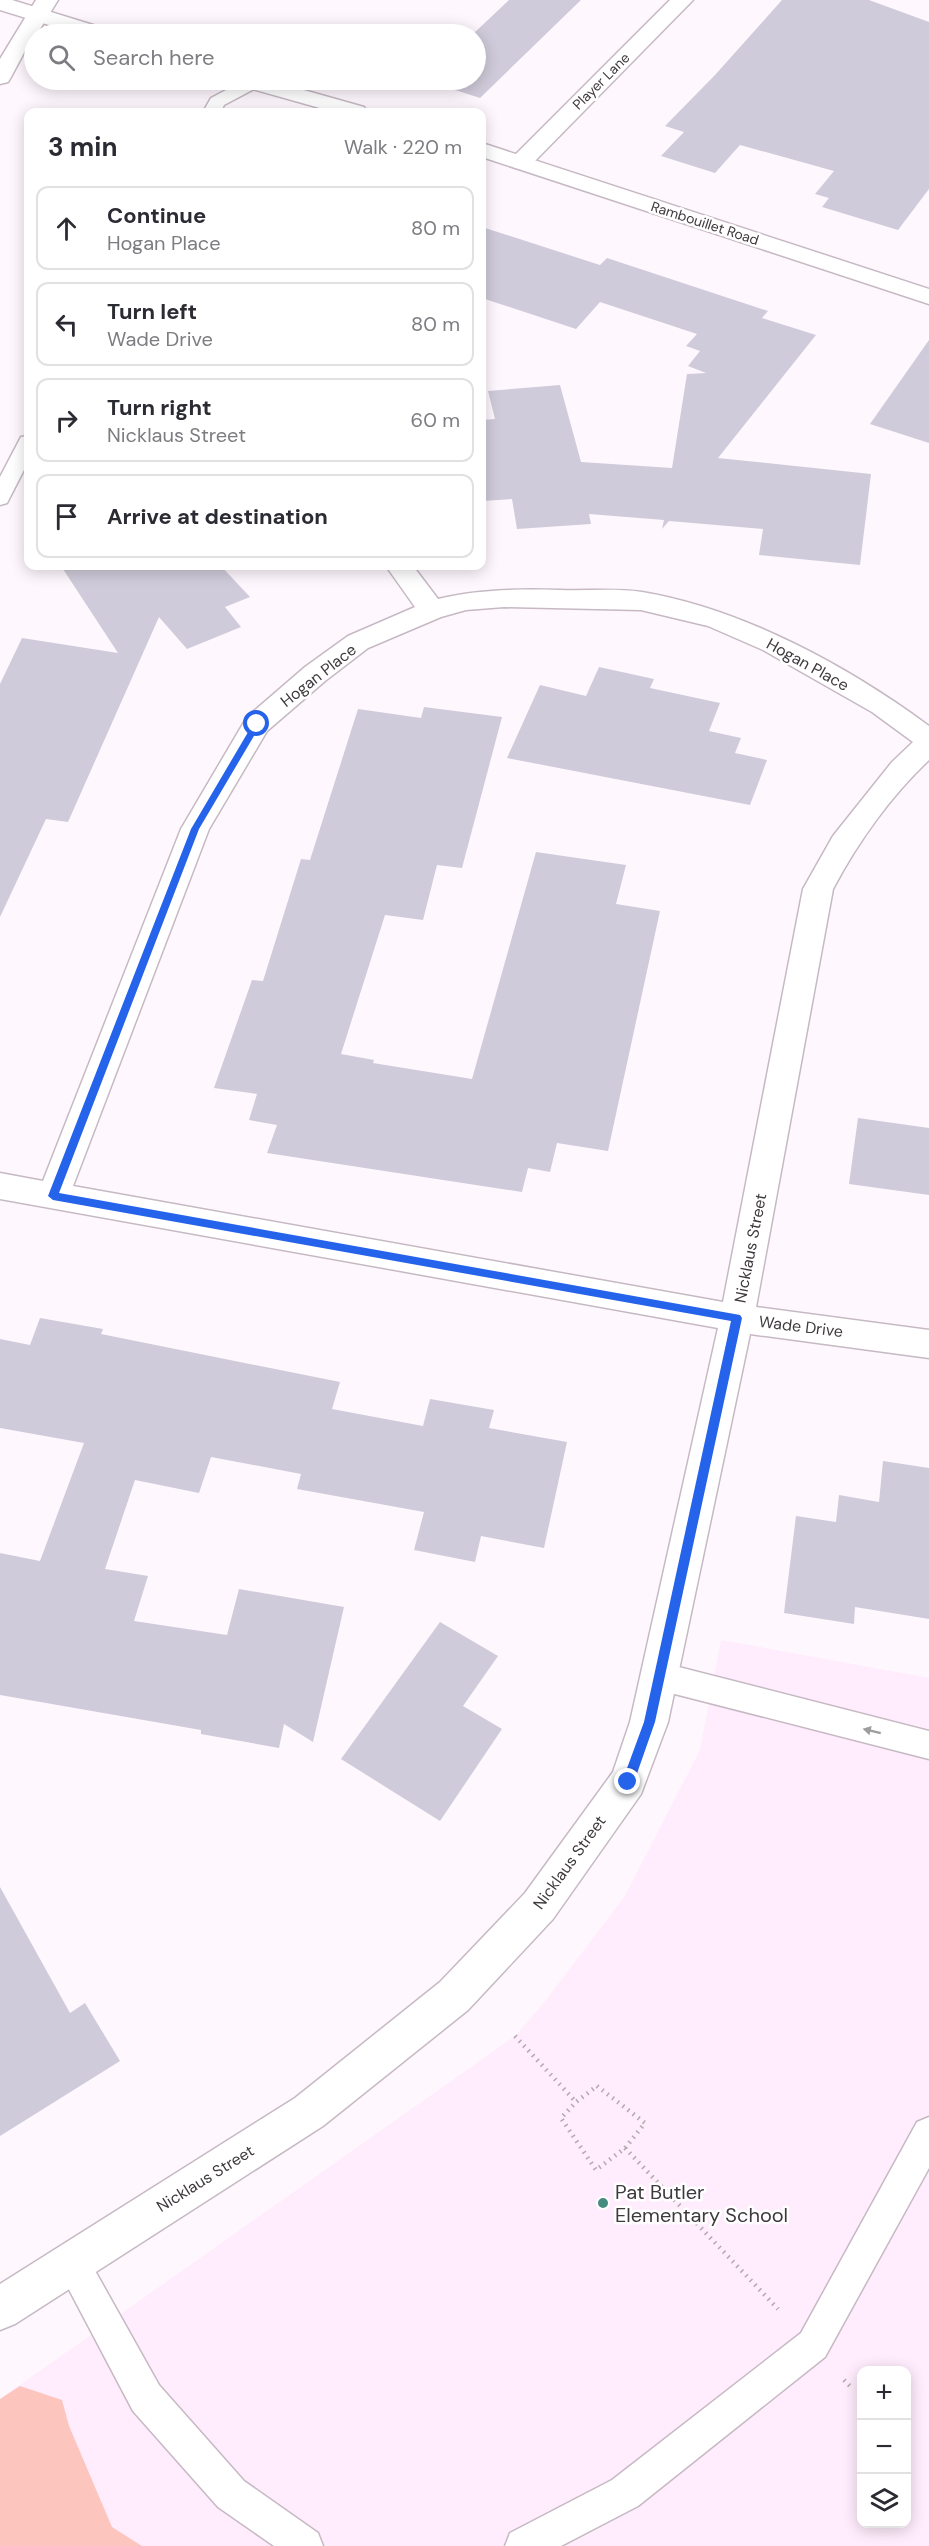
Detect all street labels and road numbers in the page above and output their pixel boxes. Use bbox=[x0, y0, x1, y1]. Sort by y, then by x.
street label: Player Lane bbox=[569, 49, 633, 113]
street label: Rambouillet Road bbox=[649, 197, 761, 249]
street label: Hogan Place bbox=[763, 633, 853, 696]
street label: Hogan Place bbox=[276, 639, 361, 712]
street label: Nicklaus Street bbox=[730, 1192, 771, 1305]
street label: Wade Drive bbox=[758, 1311, 844, 1342]
street label: Nicklaus Street bbox=[528, 1811, 611, 1913]
street label: Nicklaus Street bbox=[153, 2140, 258, 2217]

